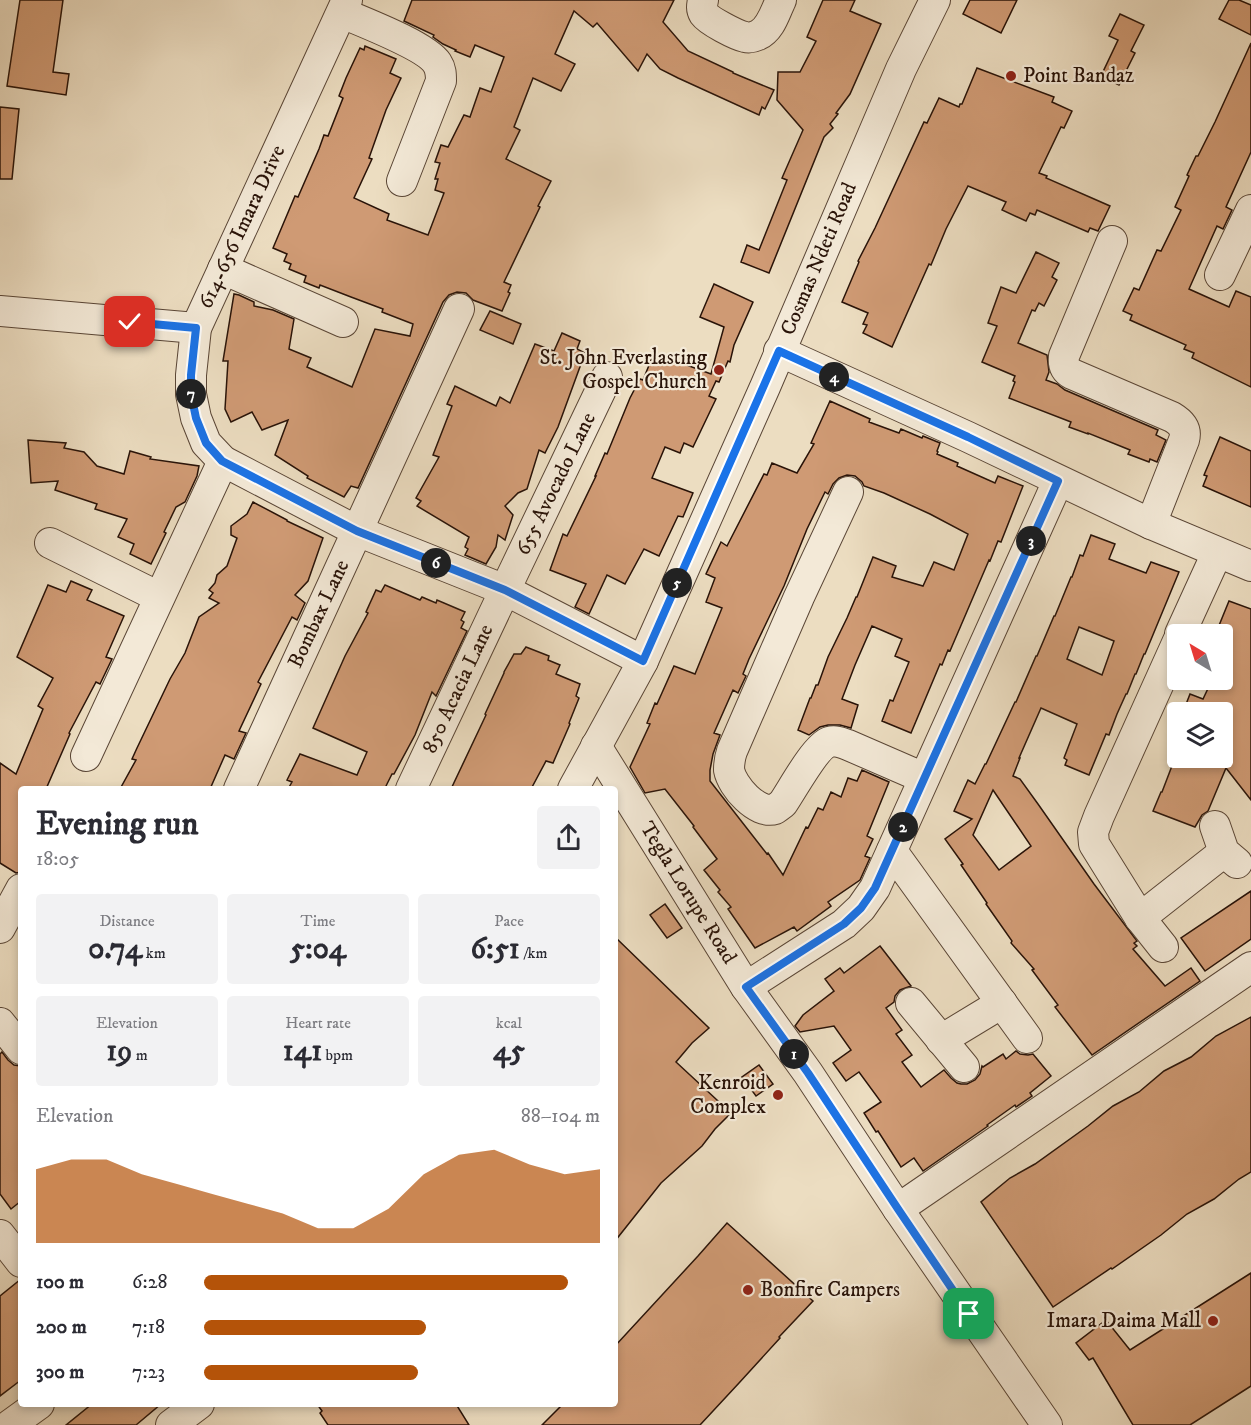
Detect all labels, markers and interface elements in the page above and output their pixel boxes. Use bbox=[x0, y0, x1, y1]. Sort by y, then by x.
place label: Point Bandaz bbox=[1023, 63, 1134, 89]
marker: Point Bandaz bbox=[1004, 69, 1018, 83]
street label: 614-656 Imara Drive bbox=[193, 141, 291, 313]
street label: Cosmas Ndeti Road bbox=[775, 178, 863, 339]
pin bbox=[104, 296, 155, 347]
icon: check bbox=[113, 305, 146, 338]
place label: St. John Everlasting Gospel Church bbox=[540, 345, 708, 395]
pin: 4 bbox=[819, 362, 849, 392]
marker: St. John Everlasting Gospel Church bbox=[712, 363, 726, 377]
text: 4 bbox=[829, 367, 839, 387]
pin: 7 bbox=[176, 379, 206, 409]
text: 7 bbox=[187, 384, 195, 404]
street label: 655 Avocado Lane bbox=[510, 408, 602, 560]
pin: 3 bbox=[1016, 526, 1046, 556]
text: 3 bbox=[1028, 531, 1034, 551]
pin: 6 bbox=[421, 548, 451, 578]
text: 6 bbox=[432, 553, 440, 573]
street label: Bombax Lane bbox=[283, 555, 356, 672]
pin: 5 bbox=[662, 568, 692, 598]
text: 5 bbox=[673, 573, 681, 593]
street label: 850 Acacia Lane bbox=[417, 620, 499, 758]
north arrow bbox=[1167, 624, 1233, 690]
map controls bbox=[1167, 624, 1233, 768]
button: layers bbox=[1167, 702, 1233, 768]
text: Evening run bbox=[36, 804, 198, 845]
button: share bbox=[537, 806, 600, 869]
pin: 2 bbox=[888, 812, 918, 842]
street label: Tegla Lorupe Road bbox=[634, 817, 742, 969]
text: 2 bbox=[899, 817, 907, 837]
text: 18:05 bbox=[36, 847, 79, 872]
text: Distance bbox=[99, 911, 155, 931]
text: Time bbox=[301, 911, 335, 931]
text: Pace bbox=[494, 911, 524, 931]
text: 0.74 bbox=[88, 931, 142, 968]
text: 5:04 bbox=[290, 931, 346, 968]
text: 6:51 bbox=[470, 931, 520, 968]
text: km bbox=[142, 943, 166, 963]
text: /km bbox=[520, 943, 548, 963]
text: Elevation bbox=[96, 1013, 158, 1033]
text: Heart rate bbox=[285, 1013, 351, 1033]
text: kcal bbox=[496, 1013, 522, 1033]
text: 19 bbox=[106, 1033, 132, 1070]
text: 141 bbox=[283, 1033, 322, 1070]
text: 45 bbox=[493, 1033, 525, 1070]
pin: 1 bbox=[779, 1039, 809, 1069]
text: 1 bbox=[791, 1044, 797, 1064]
text: m bbox=[132, 1045, 148, 1065]
text: bpm bbox=[322, 1045, 353, 1065]
place label: Kenroid Complex bbox=[690, 1070, 767, 1120]
marker: Kenroid Complex bbox=[771, 1088, 785, 1102]
text: Elevation bbox=[36, 1104, 113, 1129]
text: 88–104 m bbox=[521, 1104, 600, 1129]
text: 100 m bbox=[36, 1270, 84, 1295]
text: 6:28 bbox=[132, 1270, 167, 1295]
place label: Bonfire Campers bbox=[760, 1277, 900, 1303]
marker: Bonfire Campers bbox=[741, 1283, 755, 1297]
pin bbox=[943, 1288, 994, 1339]
icon: arrive bbox=[952, 1297, 985, 1330]
place label: Imara Daima Mall bbox=[1046, 1308, 1202, 1334]
marker: Imara Daima Mall bbox=[1206, 1314, 1220, 1328]
text: 200 m bbox=[36, 1315, 87, 1340]
text: 7:18 bbox=[132, 1315, 165, 1340]
text: 300 m bbox=[36, 1360, 84, 1385]
text: 7:23 bbox=[132, 1360, 165, 1385]

